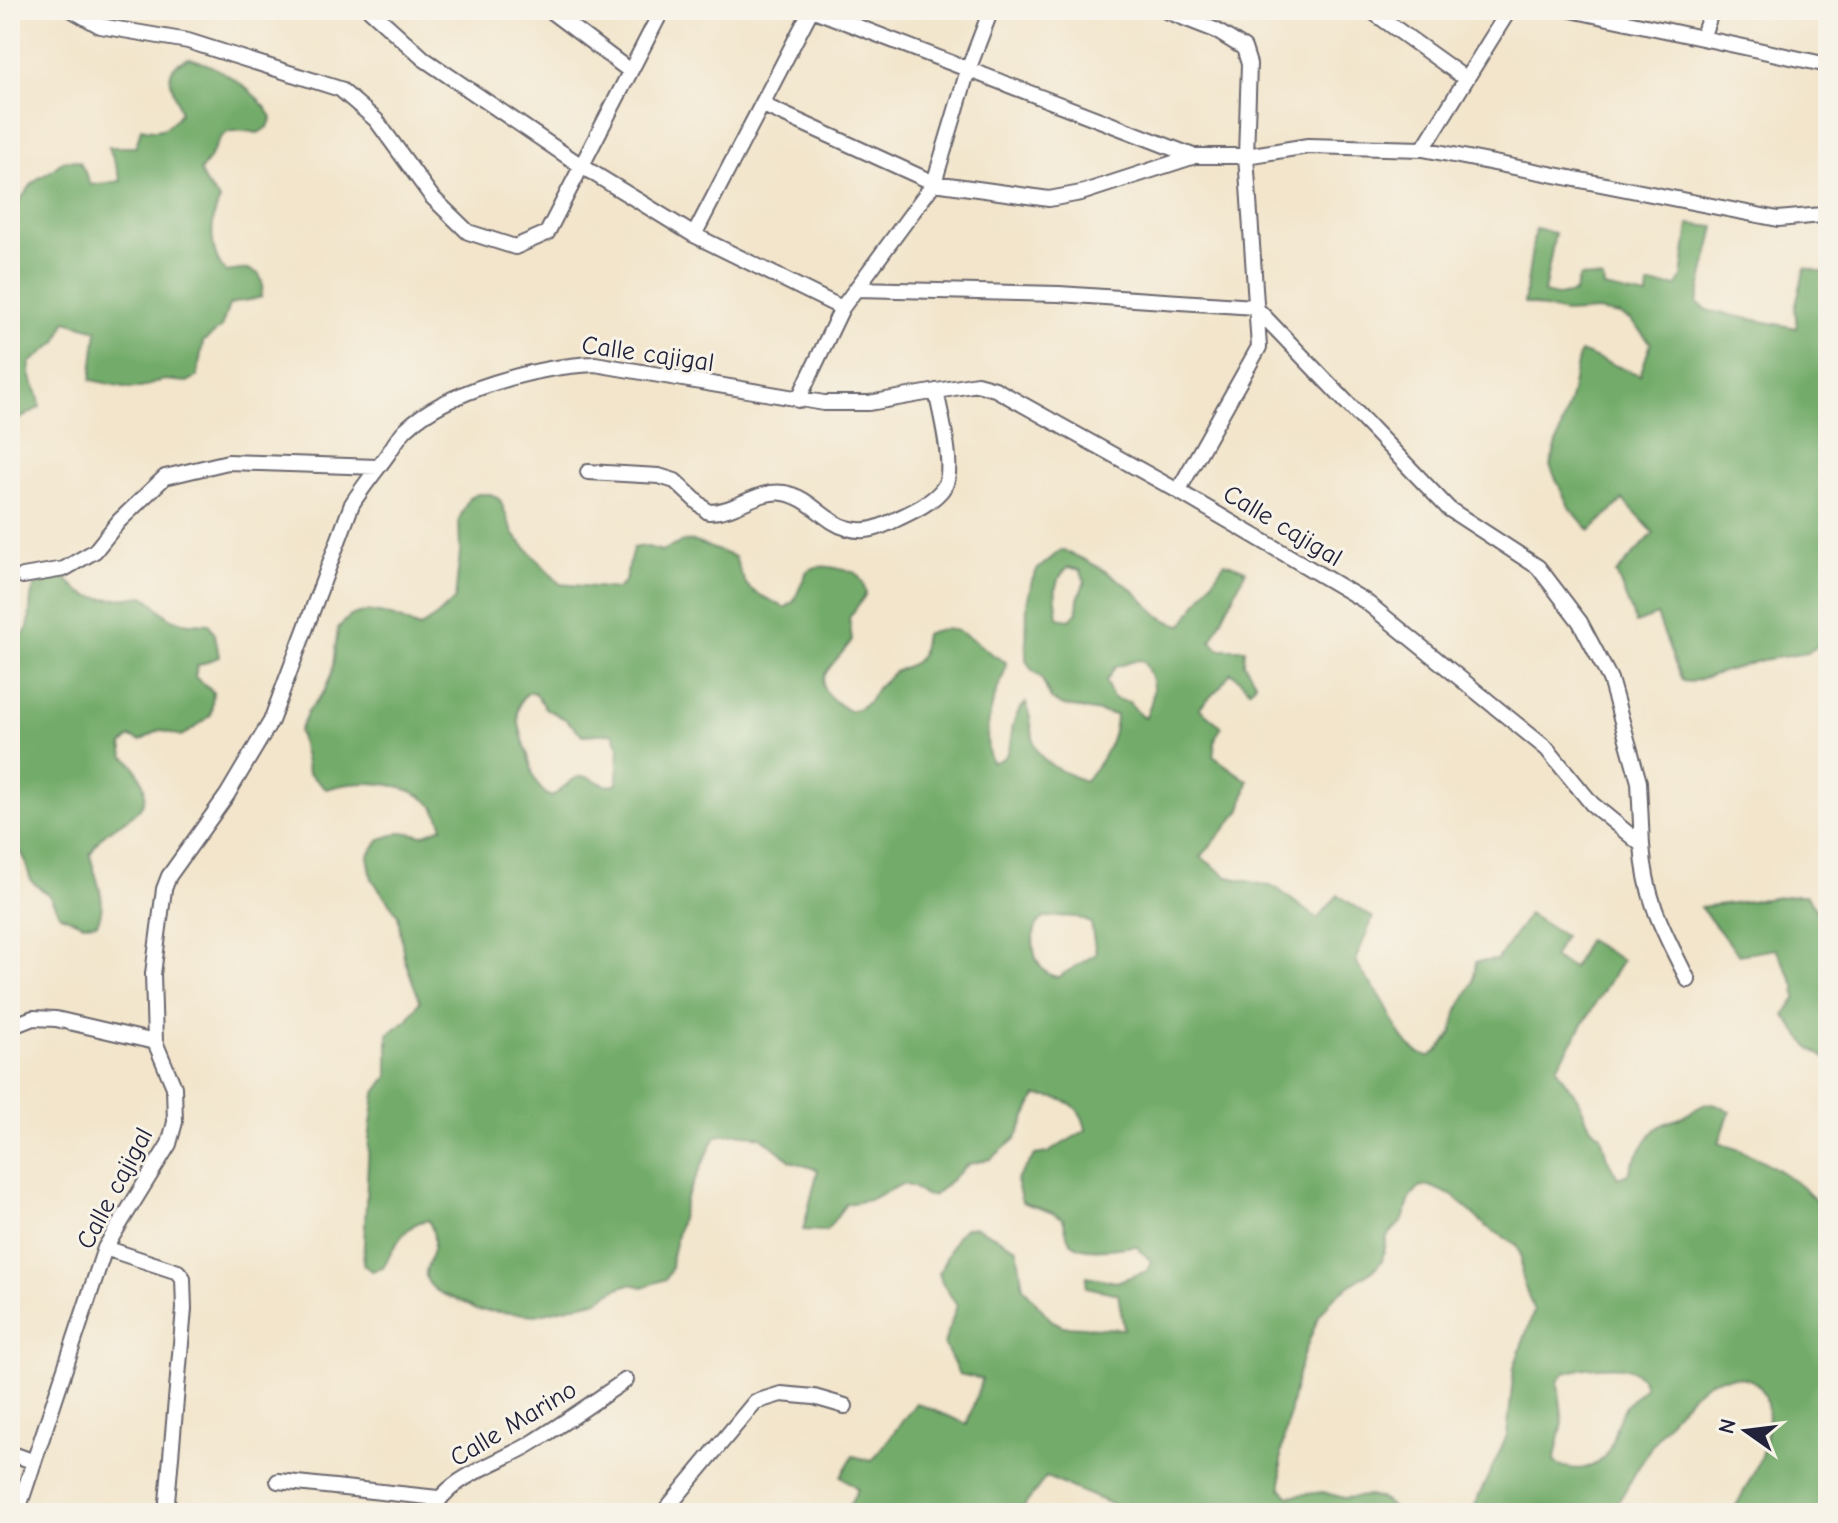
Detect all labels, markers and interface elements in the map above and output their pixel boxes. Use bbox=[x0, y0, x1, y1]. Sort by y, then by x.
street label: Calle cajigal bbox=[580, 330, 716, 378]
street label: Calle cajigal bbox=[1218, 479, 1347, 573]
street label: Calle cajigal bbox=[70, 1123, 159, 1254]
street label: Calle Marino bbox=[445, 1374, 582, 1473]
north arrow bbox=[1706, 1391, 1786, 1471]
text: N bbox=[1713, 1416, 1742, 1437]

